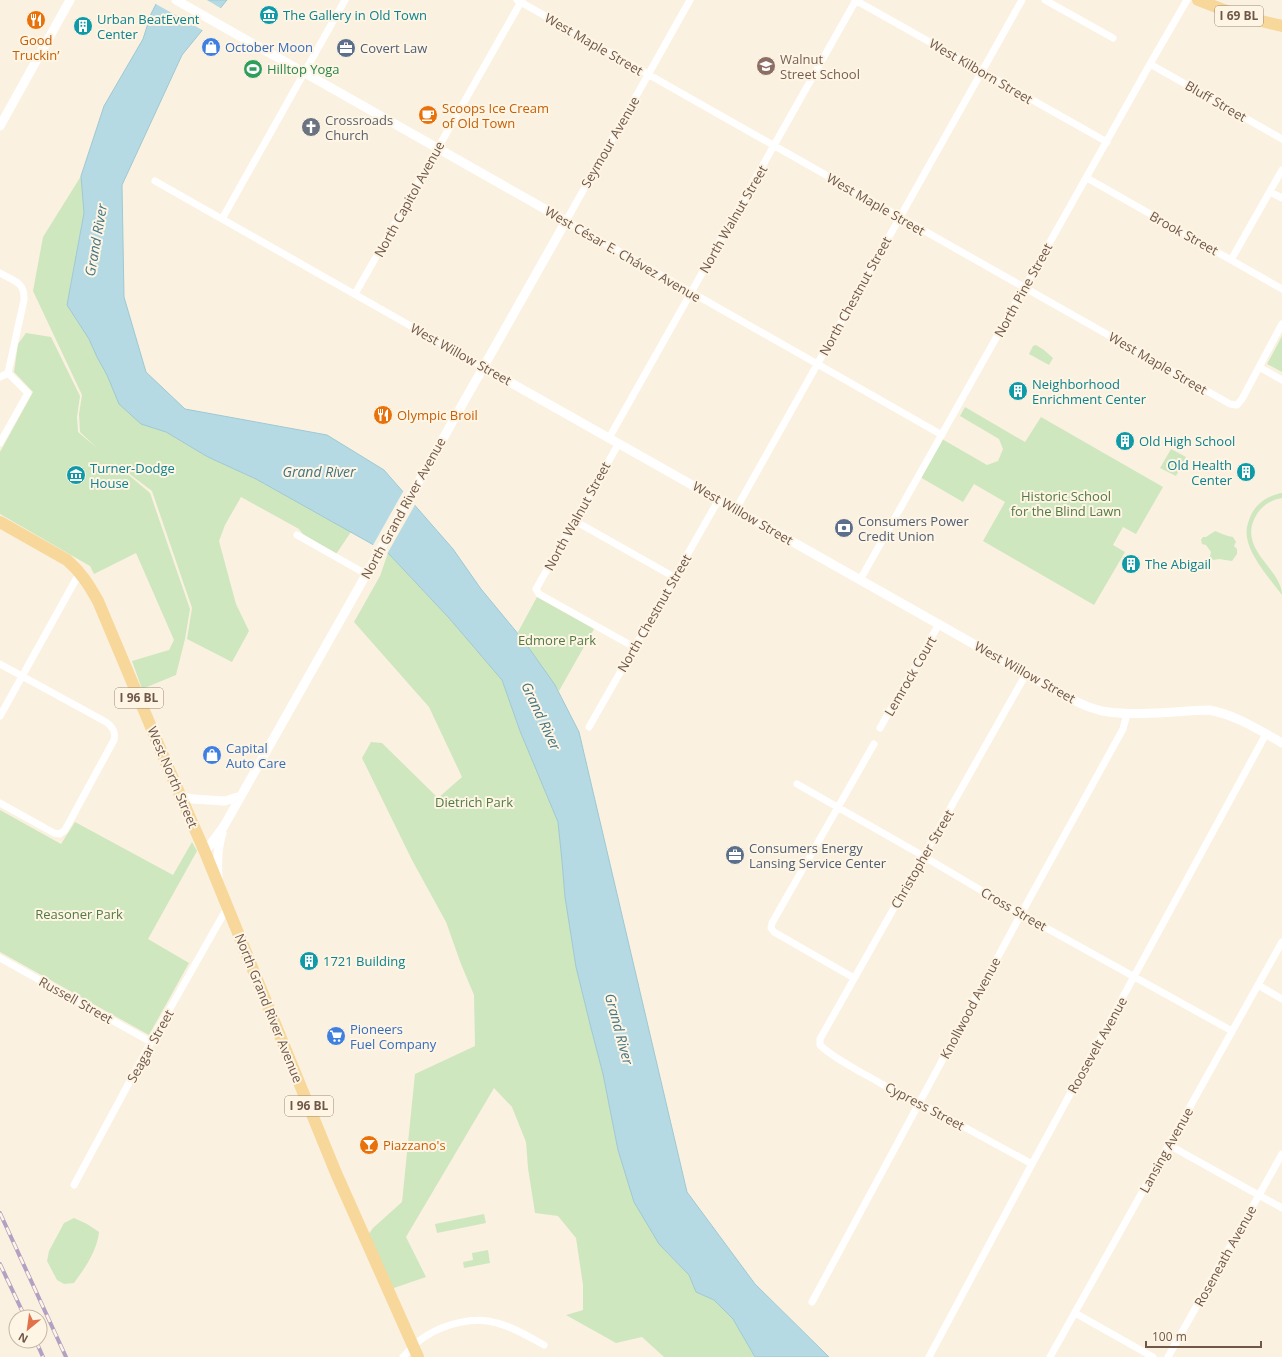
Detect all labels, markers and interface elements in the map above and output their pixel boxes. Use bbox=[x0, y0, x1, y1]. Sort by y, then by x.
museum icon: The Gallery in Old Town bbox=[258, 4, 280, 26]
place label: The Gallery in Old Town bbox=[283, 6, 427, 24]
road number: I 69 BL bbox=[1215, 6, 1263, 26]
restaurant icon: Good Truckin’ bbox=[25, 9, 47, 31]
street label: West Maple Street bbox=[542, 9, 647, 80]
place label: Urban BeatEvent Center bbox=[97, 10, 200, 43]
building icon: Urban BeatEvent Center bbox=[72, 15, 94, 37]
place label: Good Truckin’ bbox=[13, 31, 60, 64]
street label: West Kilborn Street bbox=[926, 34, 1036, 108]
shop icon: October Moon bbox=[200, 36, 222, 58]
office icon: Covert Law bbox=[335, 37, 357, 59]
place label: October Moon bbox=[225, 38, 313, 56]
place label: Covert Law bbox=[360, 39, 427, 57]
place label: Walnut Street School bbox=[780, 50, 860, 83]
school or university icon: Walnut Street School bbox=[755, 55, 777, 77]
sports icon: Hilltop Yoga bbox=[242, 58, 264, 80]
place label: Hilltop Yoga bbox=[267, 60, 340, 78]
street label: Bluff Street bbox=[1182, 76, 1250, 126]
street label: Seymour Avenue bbox=[577, 93, 643, 191]
place label: Scoops Ice Cream of Old Town bbox=[442, 99, 549, 132]
cafe icon: Scoops Ice Cream of Old Town bbox=[417, 104, 439, 126]
place label: Crossroads Church bbox=[325, 111, 393, 144]
church icon: Crossroads Church bbox=[300, 116, 322, 138]
street label: North Capitol Avenue bbox=[370, 138, 448, 260]
street label: North Walnut Street bbox=[695, 161, 771, 276]
street label: West Maple Street bbox=[824, 169, 929, 240]
water label: Grand River bbox=[80, 202, 111, 278]
street label: West César E. Chávez Avenue bbox=[542, 202, 704, 306]
street label: Brook Street bbox=[1146, 207, 1222, 259]
street label: North Chestnut Street bbox=[815, 233, 895, 359]
street label: North Pine Street bbox=[990, 239, 1056, 340]
street label: West Willow Street bbox=[407, 319, 515, 389]
street label: West Maple Street bbox=[1106, 328, 1211, 399]
place label: Neighborhood Enrichment Center bbox=[1032, 375, 1147, 408]
building icon: Neighborhood Enrichment Center bbox=[1007, 380, 1029, 402]
restaurant icon: Olympic Broil bbox=[372, 404, 394, 426]
place label: Olympic Broil bbox=[397, 406, 478, 424]
building icon: Old High School bbox=[1114, 430, 1136, 452]
place label: Old High School bbox=[1139, 432, 1235, 450]
street label: North Grand River Avenue bbox=[357, 434, 449, 582]
place label: Old Health Center bbox=[1167, 456, 1233, 489]
street label: North Walnut Street bbox=[540, 458, 615, 574]
place label: Turner-Dodge House bbox=[90, 459, 175, 492]
building icon: Old Health Center bbox=[1235, 461, 1257, 483]
water label: Grand River bbox=[282, 462, 356, 481]
museum icon: Turner-Dodge House bbox=[65, 464, 87, 486]
street label: West Willow Street bbox=[690, 477, 797, 549]
park label: Historic School for the Blind Lawn bbox=[1011, 487, 1121, 520]
place label: Consumers Power Credit Union bbox=[858, 512, 969, 545]
bank icon: Consumers Power Credit Union bbox=[833, 517, 855, 539]
street label: North Chestnut Street bbox=[613, 550, 695, 675]
building icon: The Abigail bbox=[1120, 553, 1142, 575]
place label: The Abigail bbox=[1145, 555, 1211, 573]
park label: Edmore Park bbox=[518, 631, 596, 649]
street label: Lemrock Court bbox=[880, 632, 940, 719]
street label: West Willow Street bbox=[971, 637, 1079, 707]
water label: Grand River bbox=[517, 679, 566, 753]
road number: I 96 BL bbox=[115, 688, 163, 708]
street label: West North Street bbox=[143, 723, 203, 831]
place label: Capital Auto Care bbox=[226, 739, 286, 772]
shop icon: Capital Auto Care bbox=[201, 744, 223, 766]
park label: Dietrich Park bbox=[435, 793, 513, 811]
street label: Christopher Street bbox=[886, 806, 958, 912]
place label: Consumers Energy Lansing Service Center bbox=[749, 839, 887, 872]
office icon: Consumers Energy Lansing Service Center bbox=[724, 844, 746, 866]
street label: Cross Street bbox=[978, 883, 1051, 935]
park label: Reasoner Park bbox=[35, 905, 123, 923]
street label: North Grand River Avenue bbox=[231, 931, 307, 1085]
building icon: 1721 Building bbox=[298, 950, 320, 972]
place label: 1721 Building bbox=[323, 952, 405, 970]
street label: Knollwood Avenue bbox=[936, 954, 1004, 1062]
street label: Russell Street bbox=[36, 972, 117, 1028]
water label: Grand River bbox=[601, 991, 638, 1067]
street label: Roosevelt Avenue bbox=[1063, 994, 1131, 1096]
street label: Seagar Street bbox=[123, 1006, 178, 1086]
place label: Pioneers Fuel Company bbox=[350, 1020, 437, 1053]
supermarket icon: Pioneers Fuel Company bbox=[325, 1025, 347, 1047]
street label: Cypress Street bbox=[882, 1078, 968, 1135]
road number: I 96 BL bbox=[285, 1096, 333, 1116]
street label: Lansing Avenue bbox=[1135, 1104, 1197, 1196]
bar icon: Piazzano's bbox=[358, 1134, 380, 1156]
place label: Piazzano's bbox=[383, 1136, 446, 1154]
street label: Roseneath Avenue bbox=[1190, 1202, 1260, 1310]
north arrow bbox=[8, 1309, 48, 1349]
scale bar bbox=[1146, 1323, 1261, 1349]
text: 100 m bbox=[1152, 1328, 1187, 1345]
text: N bbox=[15, 1329, 30, 1347]

